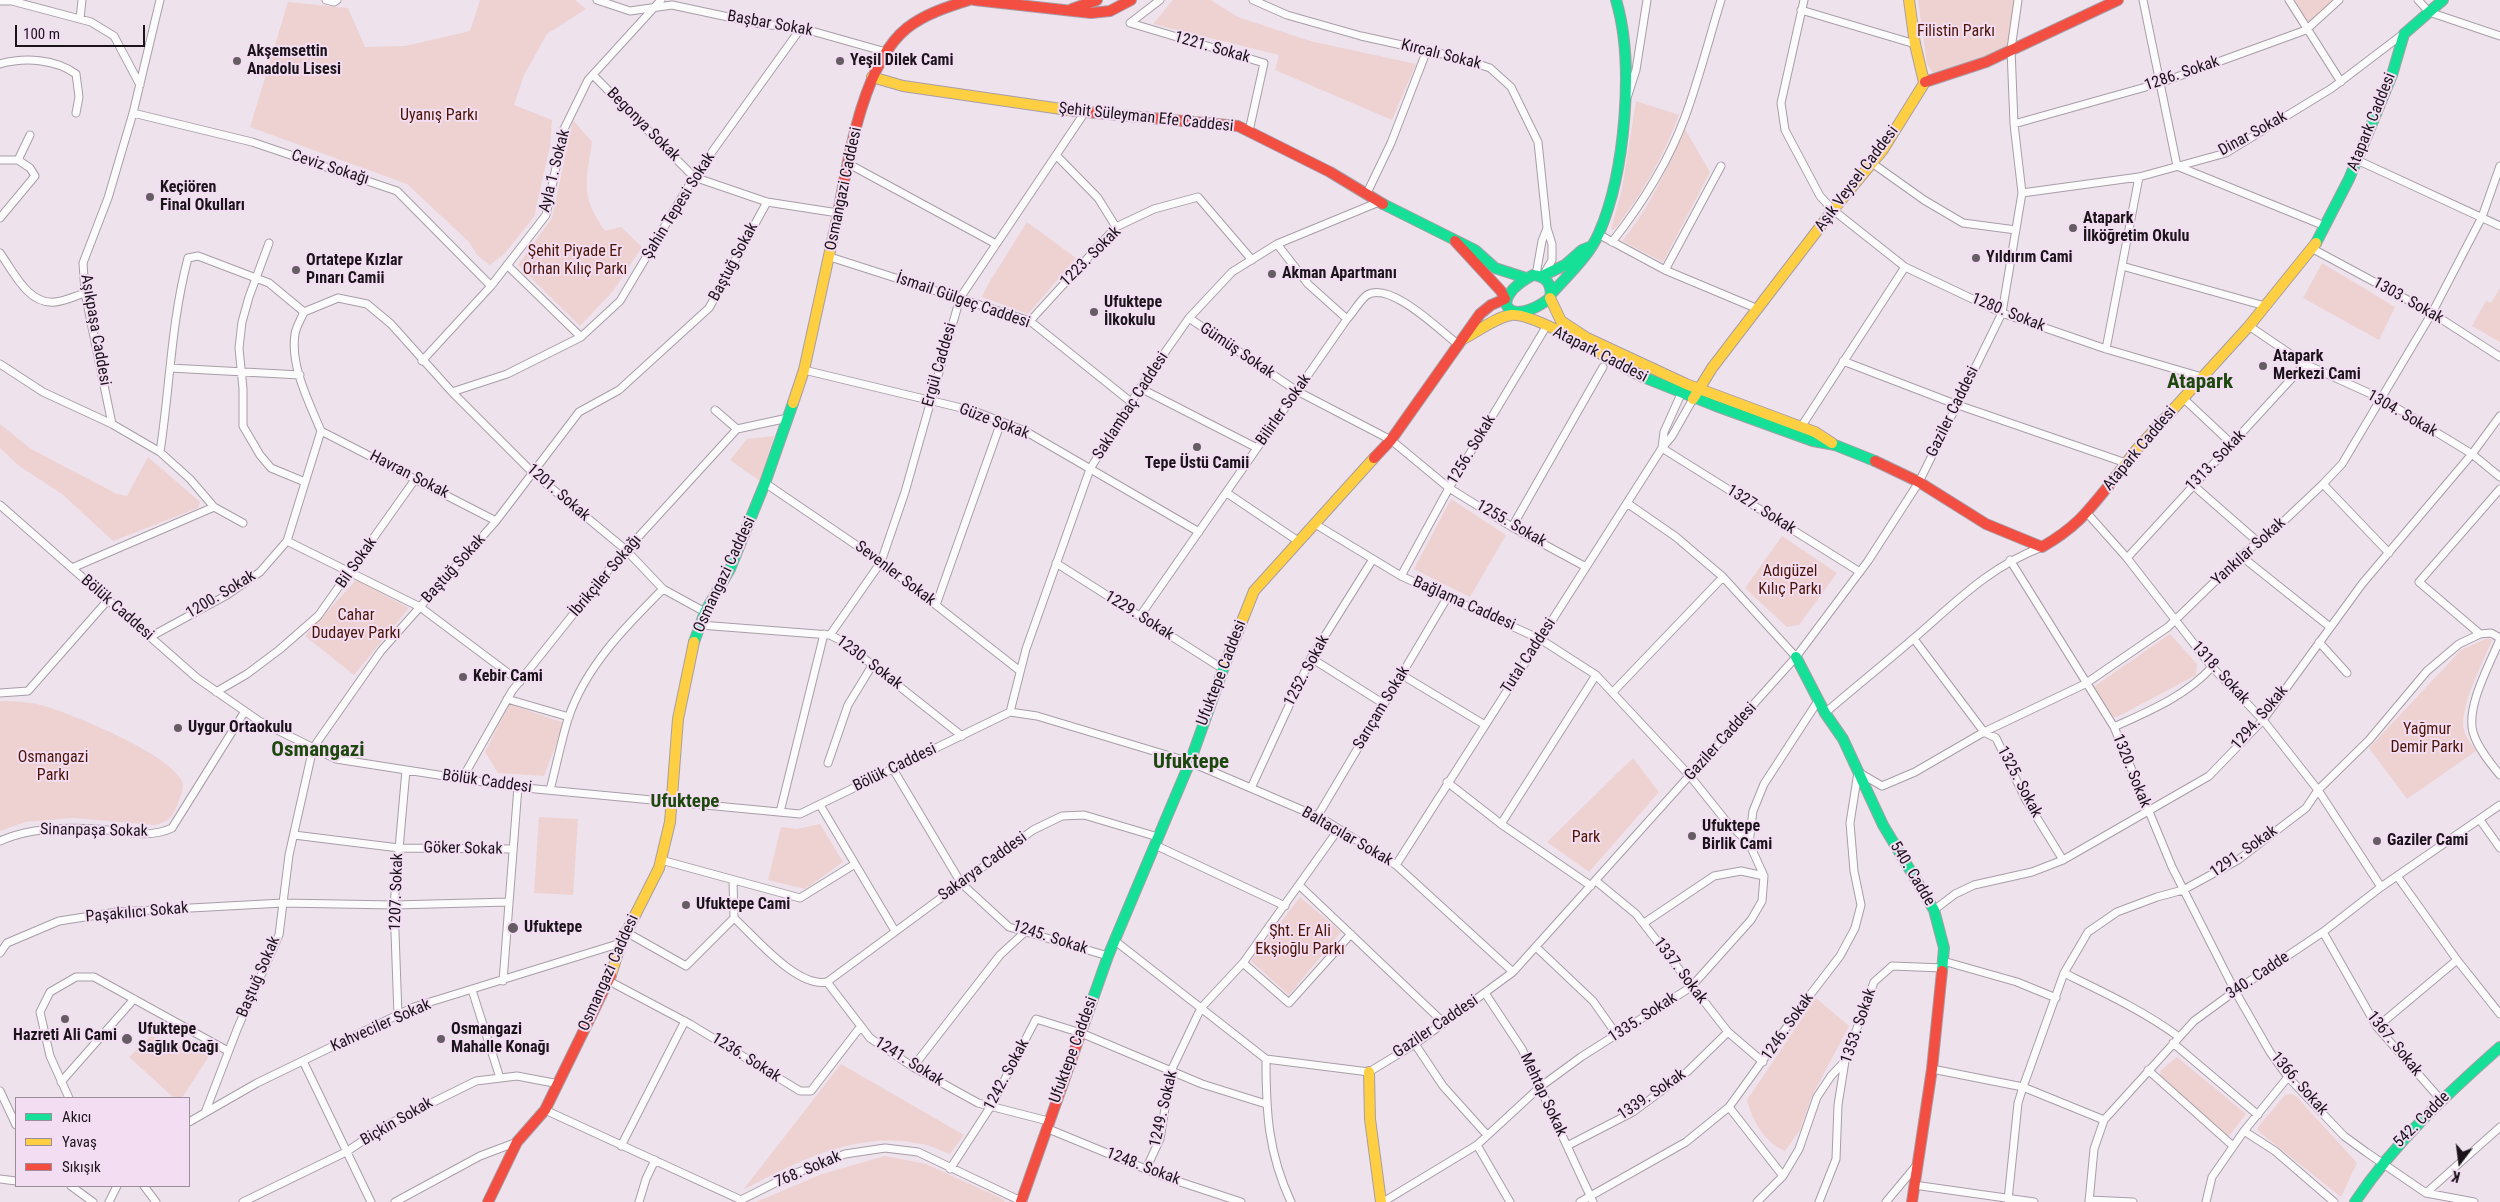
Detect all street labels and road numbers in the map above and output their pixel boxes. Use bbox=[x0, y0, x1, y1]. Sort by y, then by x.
street label: Başbar Sokak bbox=[726, 7, 814, 41]
street label: 1221. Sokak bbox=[1172, 28, 1252, 68]
street label: Kırcalı Sokak bbox=[1399, 36, 1483, 74]
street label: 1286. Sokak bbox=[2142, 52, 2222, 96]
street label: Atapark Caddesi bbox=[2344, 70, 2400, 174]
street label: Begonya Sokak bbox=[602, 84, 684, 166]
street label: Şehit Süleyman Efe Caddesi bbox=[1058, 99, 1234, 137]
street label: Dinar Sokak bbox=[2215, 107, 2291, 161]
street label: Aşık Veysel Caddesi bbox=[1811, 122, 1903, 236]
street label: Osmangazi Caddesi bbox=[822, 126, 866, 252]
street label: Ayla 1. Sokak bbox=[535, 128, 575, 214]
street label: Ceviz Sokağı bbox=[289, 146, 371, 190]
street label: Şahin Tepesi Sokak bbox=[638, 149, 720, 263]
street label: Baştuğ Sokak bbox=[705, 219, 763, 305]
street label: 1223. Sokak bbox=[1057, 223, 1125, 291]
street label: İsmail Gülgeç Caddesi bbox=[893, 269, 1033, 333]
street label: Aşıkpaşa Caddesi bbox=[76, 273, 114, 387]
street label: 1303. Sokak bbox=[2369, 274, 2447, 328]
street label: 1280. Sokak bbox=[1968, 290, 2048, 336]
street label: Gümüş Sokak bbox=[1196, 319, 1278, 383]
street label: Ergül Caddesi bbox=[919, 321, 961, 409]
street label: Atapark Caddesi bbox=[1549, 323, 1651, 387]
street label: Saklambaç Caddesi bbox=[1089, 349, 1173, 463]
street label: Gaziler Caddesi bbox=[1923, 363, 1983, 461]
street label: Bilirler Sokak bbox=[1252, 371, 1316, 449]
street label: 1304. Sokak bbox=[2363, 386, 2441, 442]
street label: Güze Sokak bbox=[956, 400, 1032, 444]
street label: Atapark Caddesi bbox=[2099, 403, 2181, 495]
street label: 1256. Sokak bbox=[1444, 412, 1500, 488]
street label: 1313. Sokak bbox=[2182, 426, 2250, 496]
street label: Havran Sokak bbox=[366, 447, 452, 503]
street label: 1201. Sokak bbox=[522, 460, 594, 526]
street label: 1327. Sokak bbox=[1723, 481, 1799, 539]
street label: 1255. Sokak bbox=[1472, 496, 1550, 552]
street label: Osmangazi Caddesi bbox=[690, 514, 760, 636]
street label: Yankılar Sokak bbox=[2208, 514, 2290, 590]
street label: Baştuğ Sokak bbox=[418, 531, 490, 607]
street label: İbrikçiler Sokağı bbox=[566, 531, 646, 621]
street label: Bil Sokak bbox=[332, 534, 382, 592]
street label: Sevenler Sokak bbox=[851, 538, 939, 610]
street label: 1200. Sokak bbox=[183, 567, 259, 623]
street label: Bölük Caddesi bbox=[77, 571, 157, 645]
street label: Bağlama Caddesi bbox=[1410, 573, 1518, 635]
street label: 1229. Sokak bbox=[1101, 587, 1177, 645]
street label: Tutal Caddesi bbox=[1497, 615, 1561, 697]
street label: Ufuktepe Caddesi bbox=[1193, 618, 1251, 728]
street label: 1230. Sokak bbox=[832, 632, 906, 694]
street label: 1252. Sokak bbox=[1280, 632, 1334, 710]
street label: 1318. Sokak bbox=[2187, 638, 2253, 708]
street label: Sarıçam Sokak bbox=[1350, 663, 1414, 753]
street label: 1294. Sokak bbox=[2228, 682, 2292, 754]
street label: Gaziler Caddesi bbox=[1681, 699, 1761, 785]
street label: 1320. Sokak bbox=[2108, 731, 2154, 811]
street label: Bölük Caddesi bbox=[850, 740, 940, 796]
street label: 1325. Sokak bbox=[1992, 743, 2046, 821]
street label: Bölük Caddesi bbox=[441, 766, 533, 798]
street label: Baltacılar Sokak bbox=[1298, 803, 1396, 871]
street label: Sinanpaşa Sokak bbox=[40, 820, 148, 842]
street label: 1291. Sokak bbox=[2207, 822, 2281, 882]
street label: Sakarya Caddesi bbox=[935, 828, 1031, 906]
street label: 540. Cadde bbox=[1885, 838, 1939, 910]
street label: Göker Sokak bbox=[423, 839, 503, 859]
street label: 1207. Sokak bbox=[386, 853, 408, 931]
street label: Paşakılıcı Sokak bbox=[85, 899, 189, 927]
street label: Osmangazi Caddesi bbox=[575, 912, 643, 1034]
street label: 1245. Sokak bbox=[1010, 917, 1090, 959]
street label: Baştuğ Sokak bbox=[233, 934, 285, 1020]
street label: 1337. Sokak bbox=[1649, 934, 1711, 1008]
street label: 340. Cadde bbox=[2223, 948, 2293, 1004]
street label: 1353. Sokak bbox=[1837, 986, 1881, 1066]
street label: 1335. Sokak bbox=[1605, 989, 1681, 1047]
street label: 1246. Sokak bbox=[1758, 990, 1818, 1064]
street label: Gaziler Caddesi bbox=[1390, 991, 1482, 1063]
street label: Ufuktepe Caddesi bbox=[1046, 994, 1102, 1106]
street label: Kahveciler Sokak bbox=[328, 995, 434, 1057]
street label: 1367. Sokak bbox=[2362, 1008, 2426, 1080]
street label: 1236. Sokak bbox=[708, 1029, 784, 1087]
street label: 1241. Sokak bbox=[871, 1033, 947, 1091]
street label: 1242. Sokak bbox=[980, 1036, 1034, 1114]
street label: 1366. Sokak bbox=[2266, 1048, 2332, 1120]
street label: Mehtap Sokak bbox=[1515, 1050, 1571, 1140]
street label: 1339. Sokak bbox=[1614, 1065, 1690, 1125]
street label: 1249. Sokak bbox=[1146, 1069, 1182, 1149]
street label: 542. Cadde bbox=[2390, 1088, 2454, 1152]
street label: Biçkin Sokak bbox=[357, 1094, 437, 1150]
street label: 1248. Sokak bbox=[1103, 1144, 1183, 1190]
street label: 768. Sokak bbox=[772, 1147, 844, 1193]

